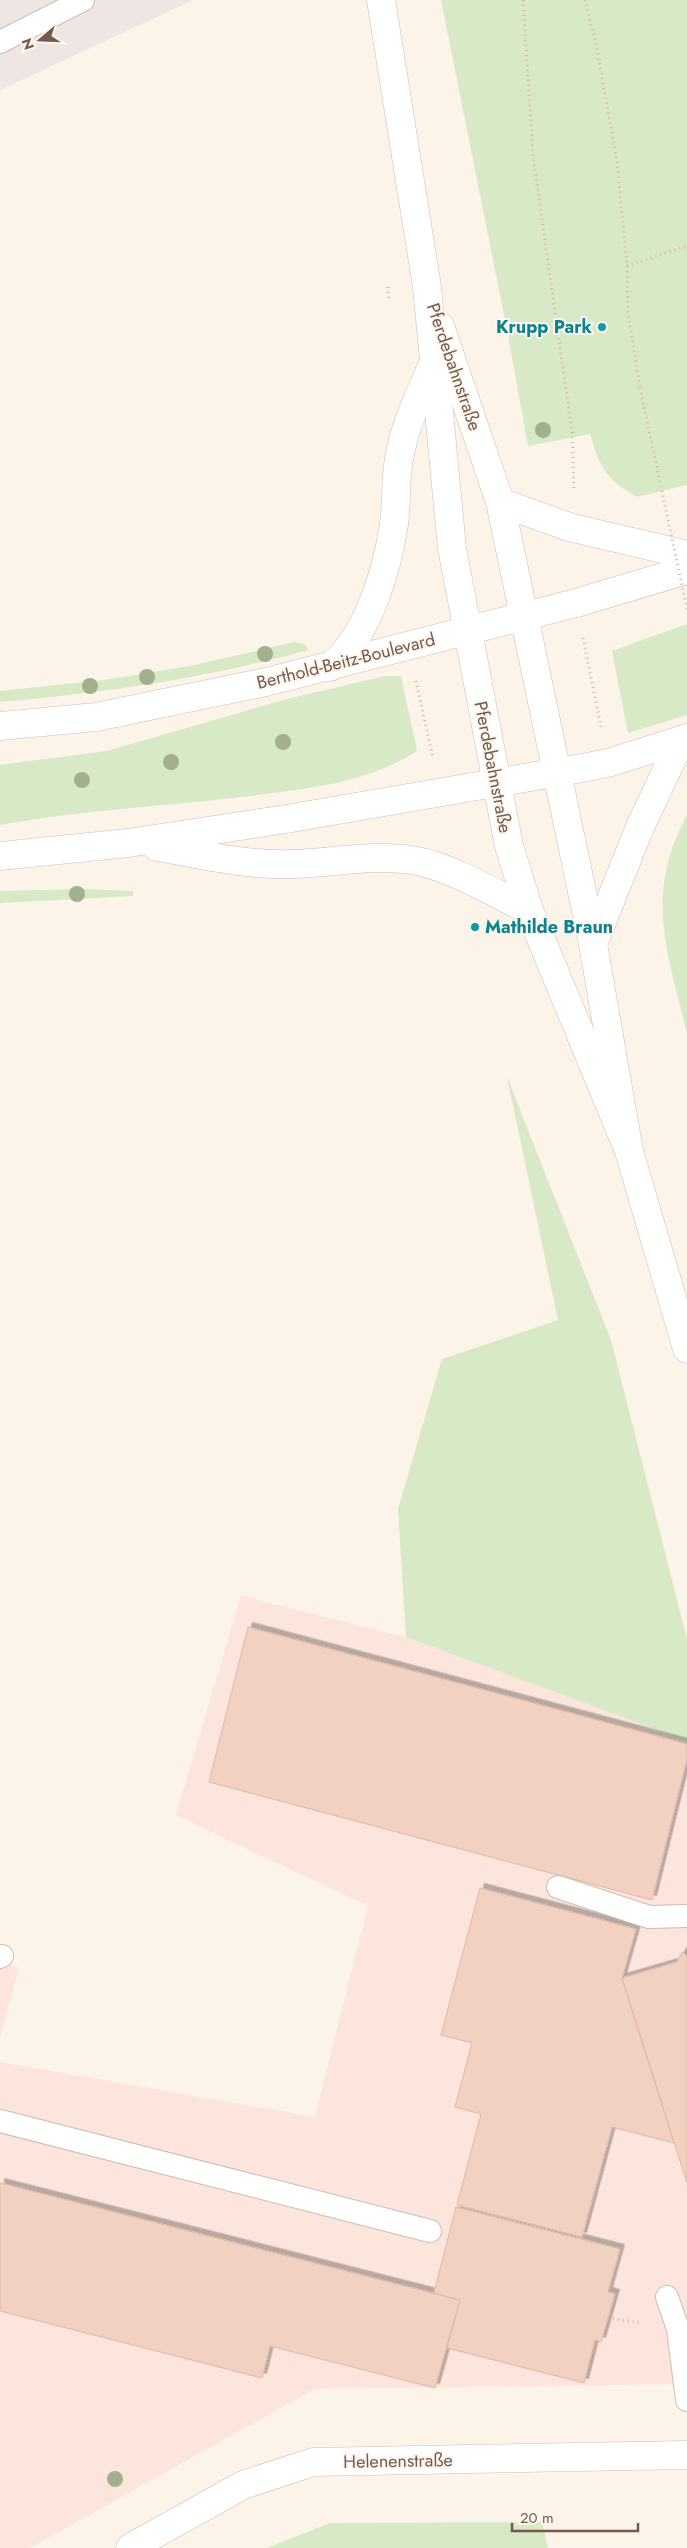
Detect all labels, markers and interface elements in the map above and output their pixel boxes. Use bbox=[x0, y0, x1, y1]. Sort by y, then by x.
north arrow bbox=[15, 15, 65, 65]
text: N bbox=[16, 36, 39, 53]
street label: Pferdebahnstraße bbox=[420, 300, 488, 434]
place label: Krupp Park bbox=[496, 314, 593, 340]
marker: Krupp Park bbox=[596, 321, 608, 333]
street label: Berthold-Beitz-Boulevard bbox=[254, 626, 438, 696]
street label: Pferdebahnstraße bbox=[467, 699, 519, 835]
place label: Mathilde Braun bbox=[485, 914, 613, 940]
marker: Mathilde Braun bbox=[469, 921, 481, 933]
street label: Helenenstraße bbox=[343, 2447, 453, 2475]
scale bar bbox=[512, 2500, 638, 2532]
text: 20 m bbox=[520, 2507, 554, 2529]

